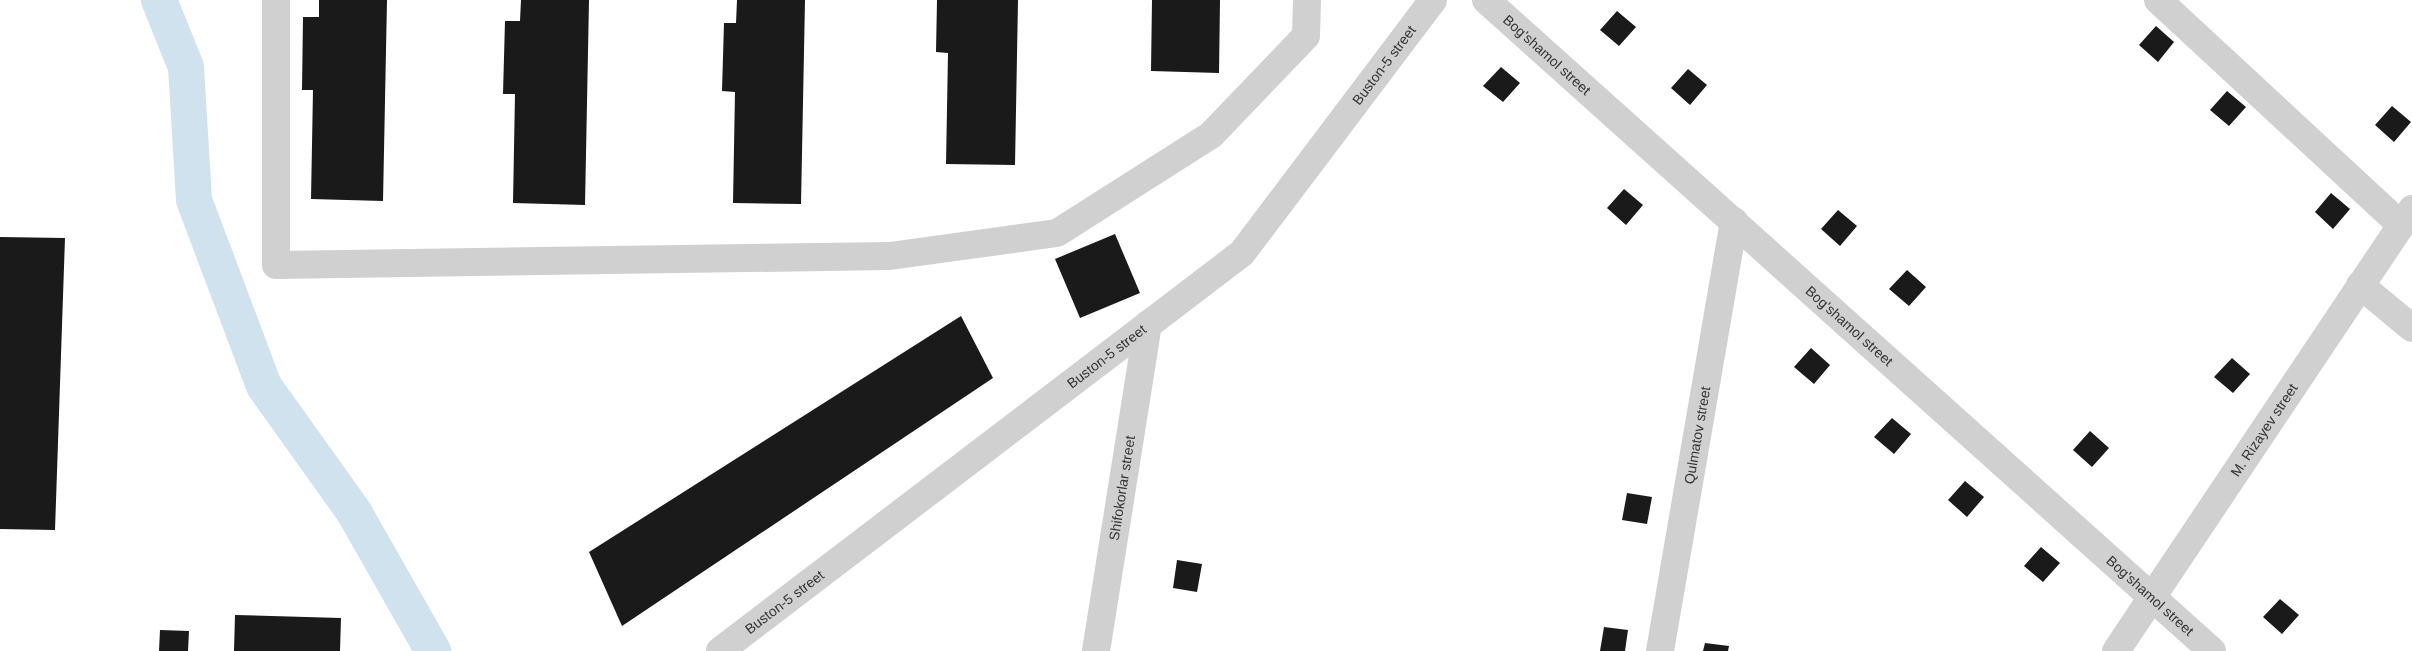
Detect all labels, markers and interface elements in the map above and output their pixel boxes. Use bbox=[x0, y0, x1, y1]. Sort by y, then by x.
street label: Bog'shamol street bbox=[1500, 11, 1594, 98]
street label: Buston-5 street bbox=[1349, 22, 1419, 108]
street label: Bog'shamol street bbox=[1802, 283, 1896, 369]
street label: Buston-5 street bbox=[1064, 321, 1149, 392]
street label: M. Rizayev street bbox=[2227, 380, 2301, 479]
street label: Qulmatov street bbox=[1681, 385, 1713, 485]
street label: Shifokorlar street bbox=[1106, 434, 1138, 542]
street label: Bog'shamol street bbox=[2103, 552, 2197, 639]
street label: Buston-5 street bbox=[742, 567, 827, 637]

